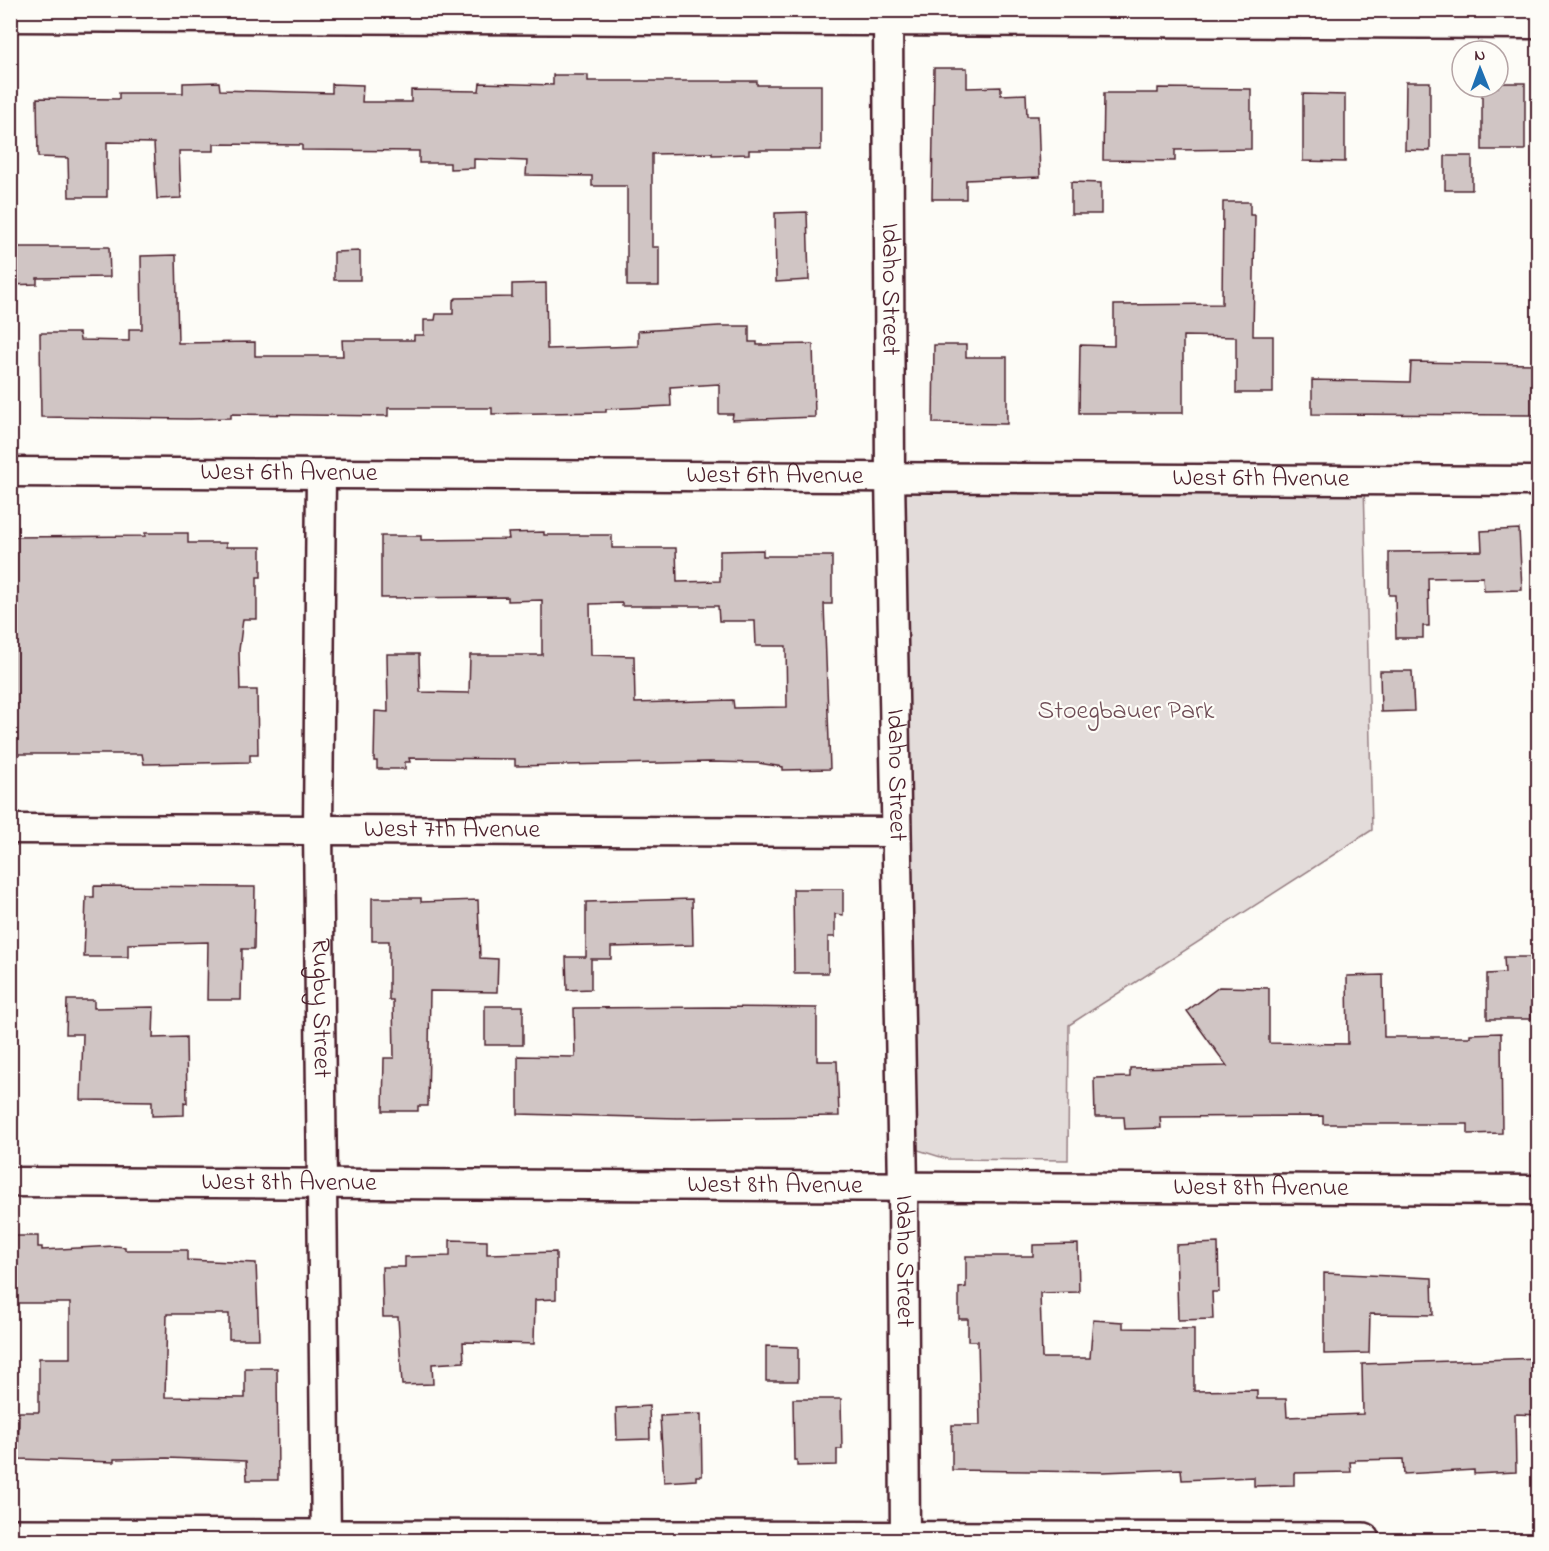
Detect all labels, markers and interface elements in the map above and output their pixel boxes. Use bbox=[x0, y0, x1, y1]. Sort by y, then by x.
north arrow bbox=[1450, 39, 1510, 99]
text: N bbox=[1474, 44, 1486, 68]
street label: Idaho Street bbox=[870, 223, 908, 356]
street label: West 6th Avenue bbox=[200, 454, 378, 493]
street label: West 6th Avenue bbox=[686, 457, 864, 496]
street label: West 6th Avenue bbox=[1172, 460, 1350, 499]
park label: Stoegbauer Park bbox=[1037, 693, 1215, 731]
street label: Idaho Street bbox=[875, 708, 916, 842]
street label: West 7th Avenue bbox=[364, 811, 541, 850]
street label: Rugby Street bbox=[300, 938, 340, 1079]
street label: West 8th Avenue bbox=[201, 1164, 377, 1203]
street label: West 8th Avenue bbox=[687, 1167, 863, 1205]
street label: West 8th Avenue bbox=[1173, 1169, 1349, 1208]
street label: Idaho Street bbox=[884, 1194, 923, 1328]

